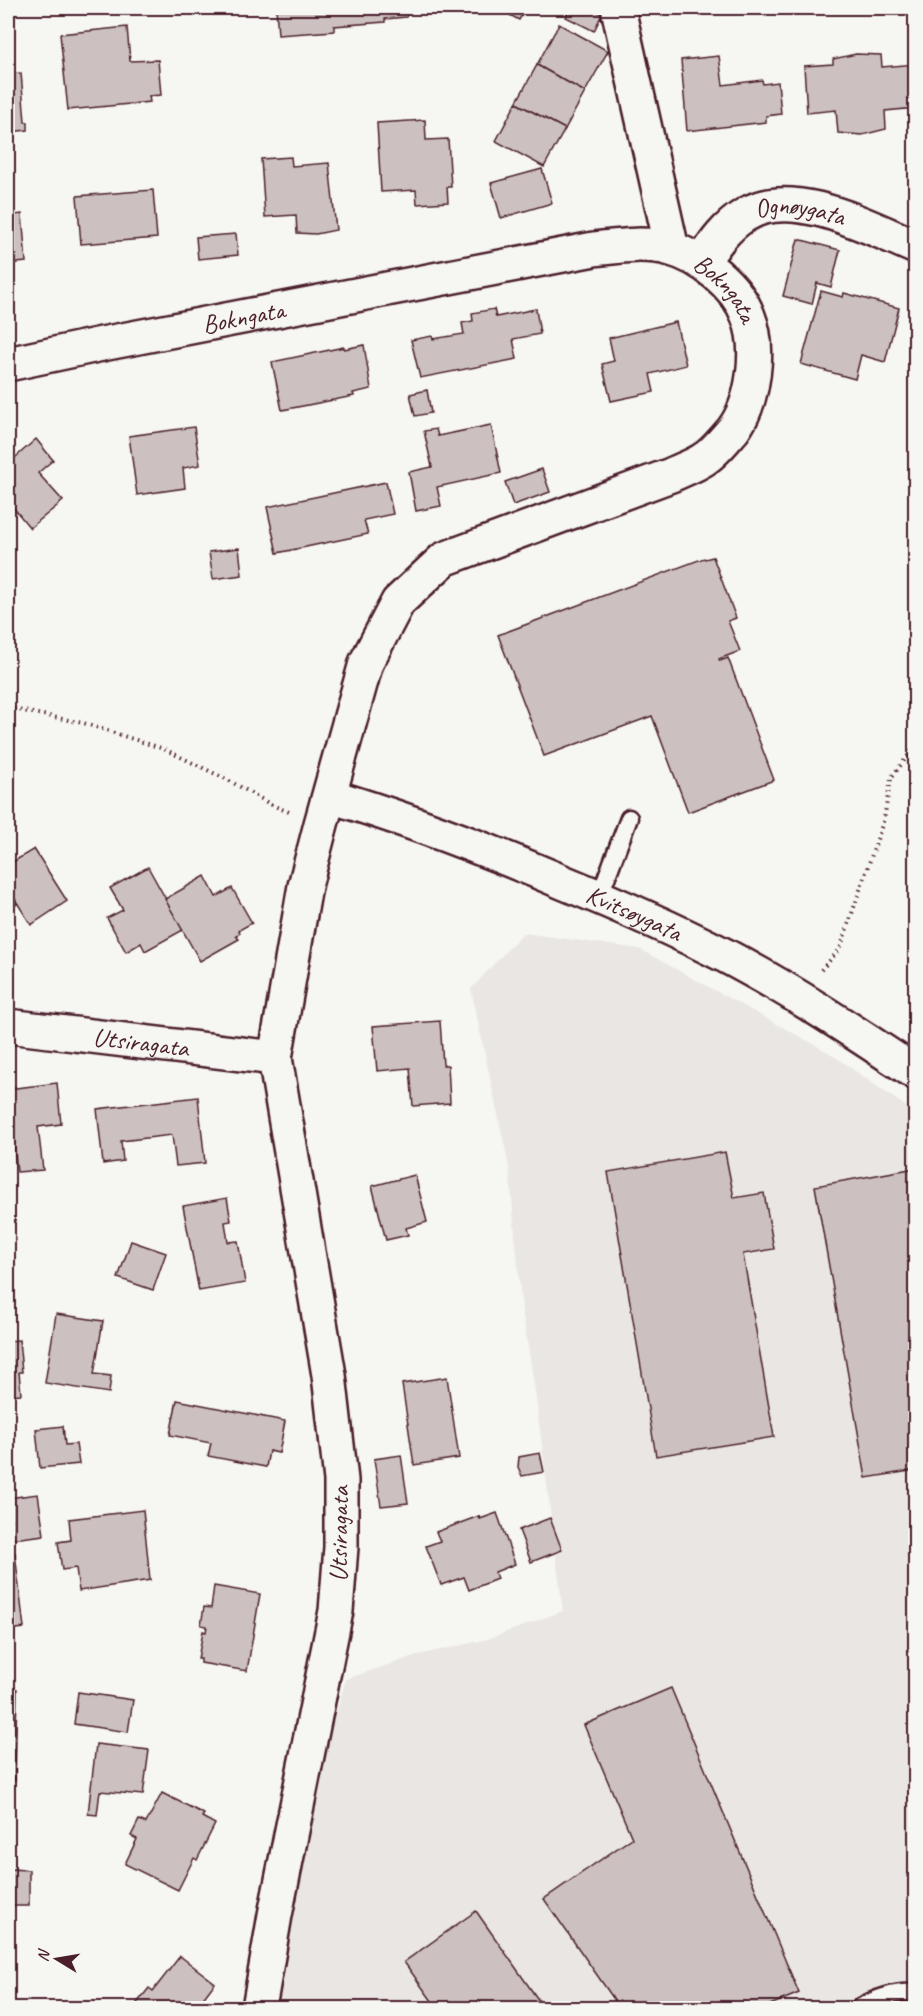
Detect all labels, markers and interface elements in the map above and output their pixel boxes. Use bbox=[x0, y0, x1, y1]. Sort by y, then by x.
street label: Ognøygata bbox=[750, 188, 851, 233]
street label: Bokngata bbox=[688, 246, 766, 329]
street label: Bokngata bbox=[199, 292, 289, 341]
street label: Kvitsøygata bbox=[581, 877, 689, 949]
street label: Utsiragata bbox=[91, 1020, 192, 1064]
street label: Utsiragata bbox=[322, 1484, 356, 1582]
north arrow bbox=[27, 1929, 87, 1989]
text: N bbox=[32, 1947, 55, 1963]

